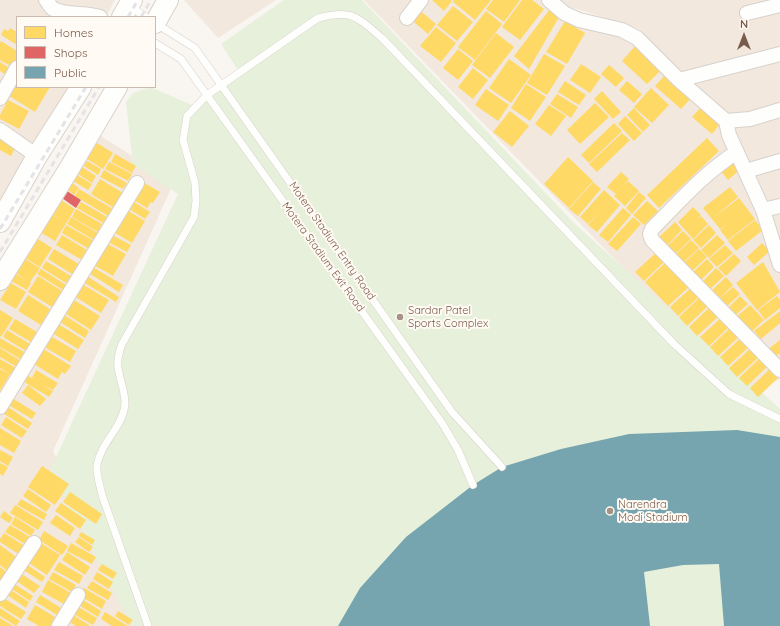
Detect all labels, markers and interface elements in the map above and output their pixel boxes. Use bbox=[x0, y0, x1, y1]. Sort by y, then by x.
legend bbox=[16, 16, 156, 88]
north arrow bbox=[724, 16, 764, 56]
text: N bbox=[740, 17, 748, 31]
text: Homes bbox=[54, 25, 93, 40]
text: Shops bbox=[54, 45, 88, 60]
text: Public bbox=[54, 65, 87, 80]
street label: Motera Stadium Entry Road bbox=[286, 179, 378, 303]
street label: Motera Stadium Exit Road bbox=[279, 200, 367, 314]
place label: Sardar Patel Sports Complex bbox=[408, 304, 488, 330]
marker: Sardar Patel Sports Complex bbox=[395, 312, 405, 322]
place label: Narendra Modi Stadium bbox=[618, 498, 688, 524]
marker: Narendra Modi Stadium bbox=[605, 506, 615, 516]

